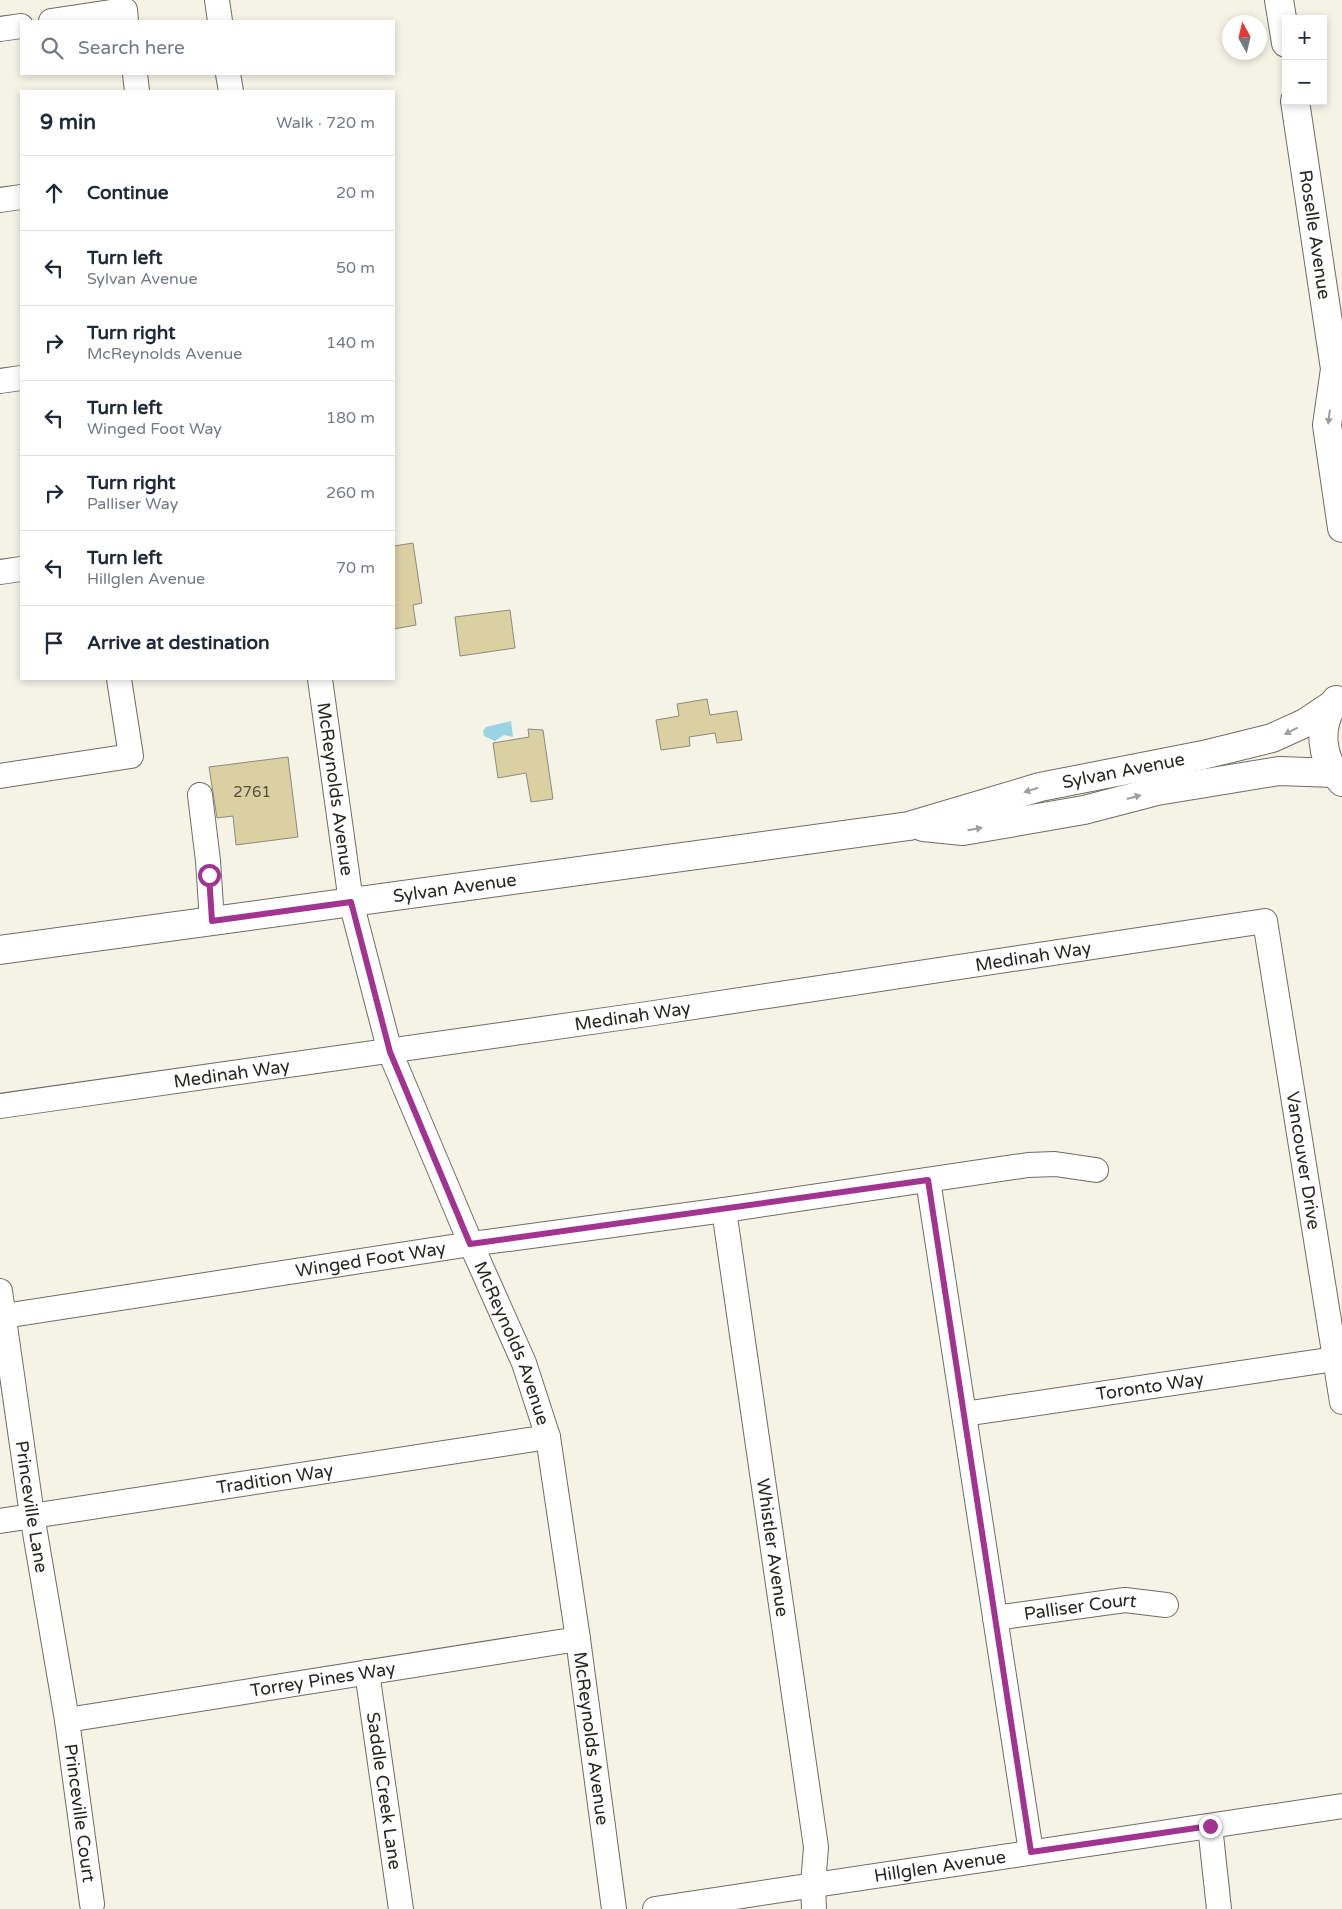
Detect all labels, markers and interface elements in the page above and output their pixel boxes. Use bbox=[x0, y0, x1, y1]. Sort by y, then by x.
north arrow bbox=[1222, 15, 1267, 60]
map controls bbox=[1282, 15, 1327, 105]
button: + bbox=[1282, 15, 1327, 60]
search box bbox=[20, 20, 395, 75]
icon: search bbox=[38, 34, 66, 62]
text: Search here bbox=[78, 37, 185, 59]
button: − bbox=[1282, 60, 1327, 105]
text: 9 min bbox=[40, 110, 96, 135]
text: Walk · 720 m bbox=[276, 113, 375, 133]
street label: Roselle Avenue bbox=[1294, 168, 1335, 301]
icon: ahead bbox=[40, 179, 68, 207]
text: Continue bbox=[87, 182, 169, 204]
text: 20 m bbox=[336, 183, 375, 203]
text: Turn left bbox=[87, 247, 163, 269]
icon: left bbox=[40, 254, 68, 282]
text: 50 m bbox=[336, 258, 375, 278]
text: Sylvan Avenue bbox=[87, 269, 197, 289]
text: Turn right bbox=[87, 322, 175, 344]
icon: right bbox=[40, 329, 68, 357]
text: 140 m bbox=[326, 333, 375, 353]
text: McReynolds Avenue bbox=[87, 344, 242, 364]
text: Turn left bbox=[87, 397, 163, 419]
icon: left bbox=[40, 404, 68, 432]
text: 180 m bbox=[326, 408, 375, 428]
one-way arrow bbox=[1324, 409, 1332, 425]
text: Winged Foot Way bbox=[87, 419, 222, 439]
text: Turn right bbox=[87, 472, 175, 494]
icon: right bbox=[40, 479, 68, 507]
text: 260 m bbox=[326, 483, 375, 503]
text: Palliser Way bbox=[87, 494, 178, 514]
text: Turn left bbox=[87, 547, 163, 569]
icon: left bbox=[40, 554, 68, 582]
text: 70 m bbox=[336, 558, 375, 578]
text: Hillglen Avenue bbox=[87, 569, 205, 589]
icon: arrive bbox=[40, 629, 68, 657]
text: Arrive at destination bbox=[87, 632, 270, 654]
street label: McReynolds Avenue bbox=[312, 701, 358, 877]
one-way arrow bbox=[1284, 727, 1298, 735]
street label: Sylvan Avenue bbox=[1060, 748, 1186, 793]
house number: 2761 bbox=[233, 783, 271, 801]
one-way arrow bbox=[1023, 786, 1038, 794]
one-way arrow bbox=[1127, 792, 1142, 800]
one-way arrow bbox=[968, 824, 984, 832]
route start bbox=[198, 864, 221, 887]
street label: Sylvan Avenue bbox=[392, 869, 518, 907]
street label: Medinah Way bbox=[974, 937, 1093, 976]
street label: Medinah Way bbox=[573, 997, 692, 1036]
street label: Medinah Way bbox=[172, 1055, 292, 1093]
street label: Vancouver Drive bbox=[1281, 1090, 1325, 1231]
street label: Winged Foot Way bbox=[294, 1237, 448, 1282]
street label: McReynolds Avenue bbox=[469, 1258, 554, 1428]
street label: Toronto Way bbox=[1095, 1368, 1206, 1405]
street label: Princeville Lane bbox=[10, 1439, 53, 1575]
street label: Tradition Way bbox=[215, 1459, 335, 1499]
street label: Whistler Avenue bbox=[752, 1477, 794, 1618]
street label: Palliser Court bbox=[1022, 1589, 1138, 1625]
street label: McReynolds Avenue bbox=[569, 1650, 614, 1826]
street label: Torrey Pines Way bbox=[249, 1657, 397, 1702]
street label: Saddle Creek Lane bbox=[362, 1711, 406, 1871]
street label: Princeville Court bbox=[59, 1742, 100, 1884]
route end bbox=[1199, 1815, 1222, 1838]
street label: Hillglen Avenue bbox=[872, 1846, 1007, 1887]

